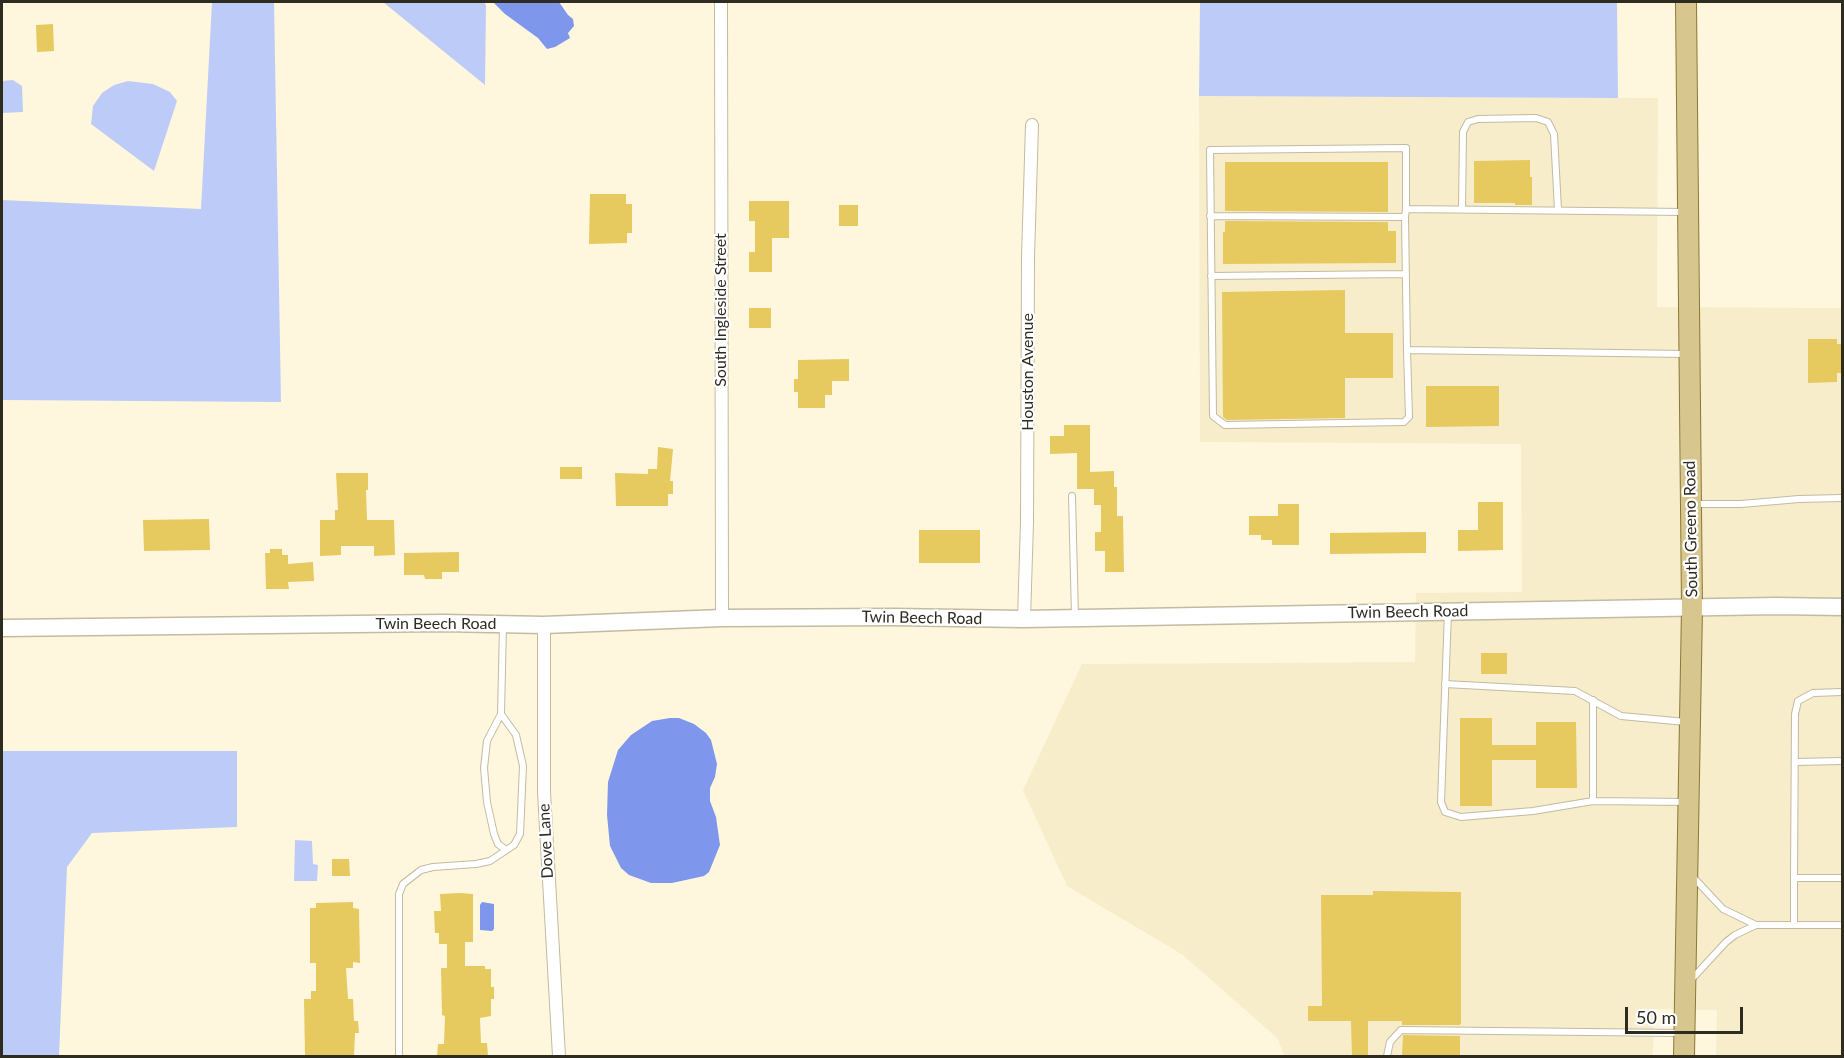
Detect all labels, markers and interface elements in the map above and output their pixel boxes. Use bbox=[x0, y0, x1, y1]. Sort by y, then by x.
street label: South Ingleside Street bbox=[711, 233, 731, 387]
street label: Houston Avenue bbox=[1018, 313, 1038, 431]
street label: South Greeno Road bbox=[1680, 460, 1702, 598]
street label: Twin Beech Road bbox=[1347, 601, 1469, 623]
street label: Twin Beech Road bbox=[861, 607, 983, 629]
street label: Twin Beech Road bbox=[376, 614, 496, 634]
street label: Dove Lane bbox=[534, 803, 558, 879]
scale bar bbox=[1628, 995, 1746, 1033]
text: 50 m bbox=[1636, 1006, 1676, 1028]

